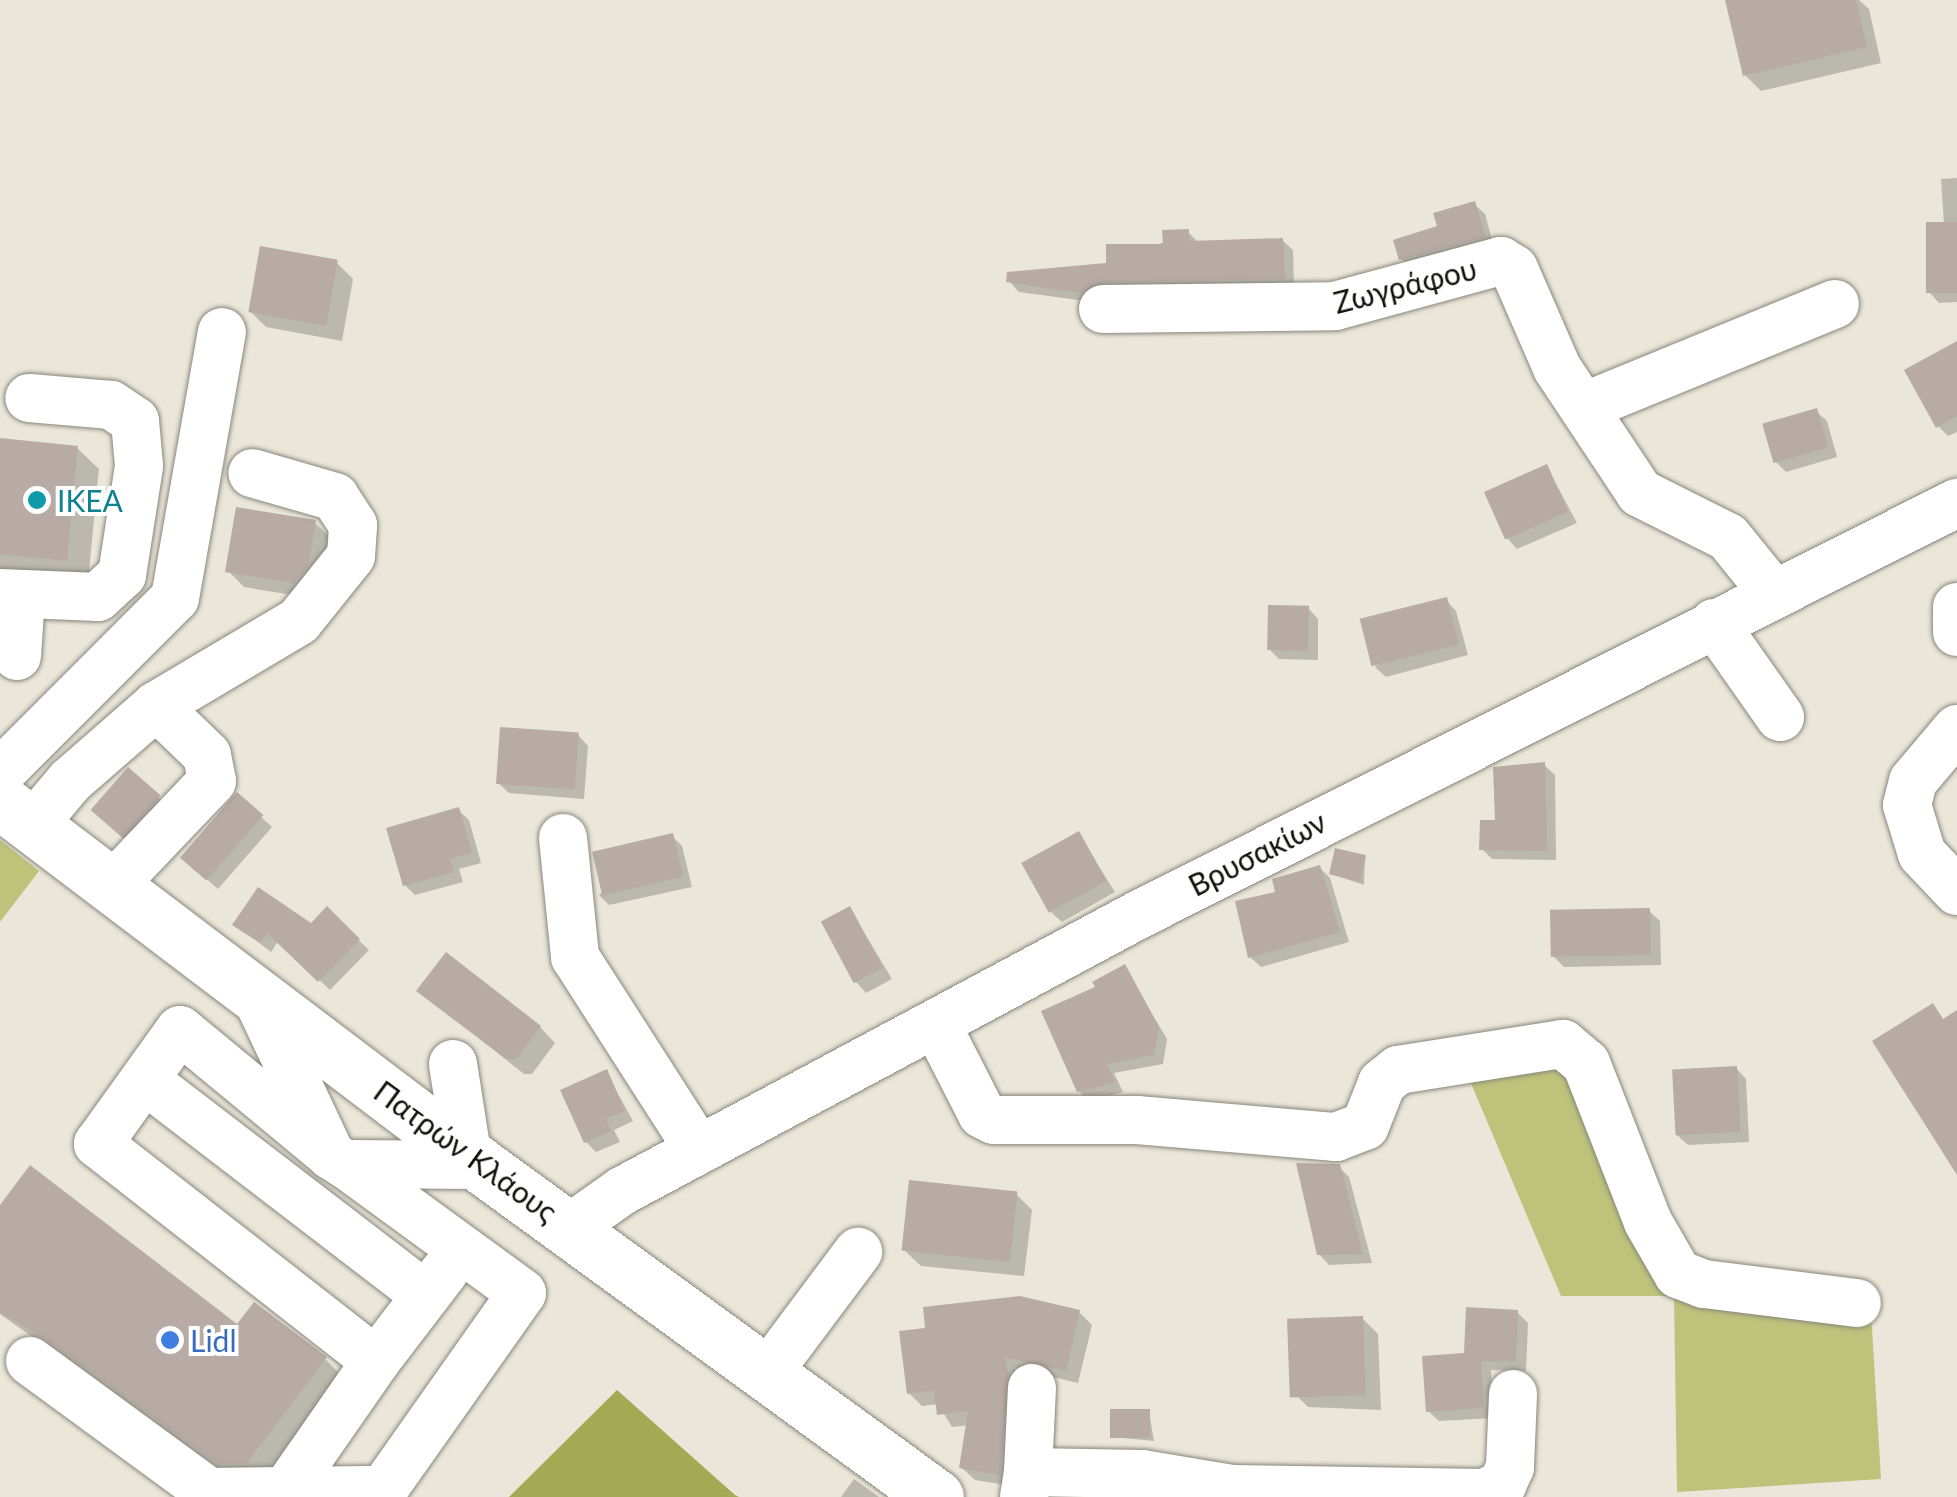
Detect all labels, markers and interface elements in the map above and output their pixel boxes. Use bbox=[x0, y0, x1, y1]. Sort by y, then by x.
street label: Ζωγράφου bbox=[1330, 250, 1480, 320]
place label: IKEA bbox=[57, 482, 123, 518]
marker: IKEA bbox=[26, 489, 48, 511]
street label: Βρυσακίων bbox=[1182, 803, 1332, 903]
street label: Πατρών Κλάους bbox=[368, 1073, 564, 1229]
place label: Lidl bbox=[190, 1322, 236, 1358]
marker: Lidl bbox=[159, 1329, 181, 1351]

